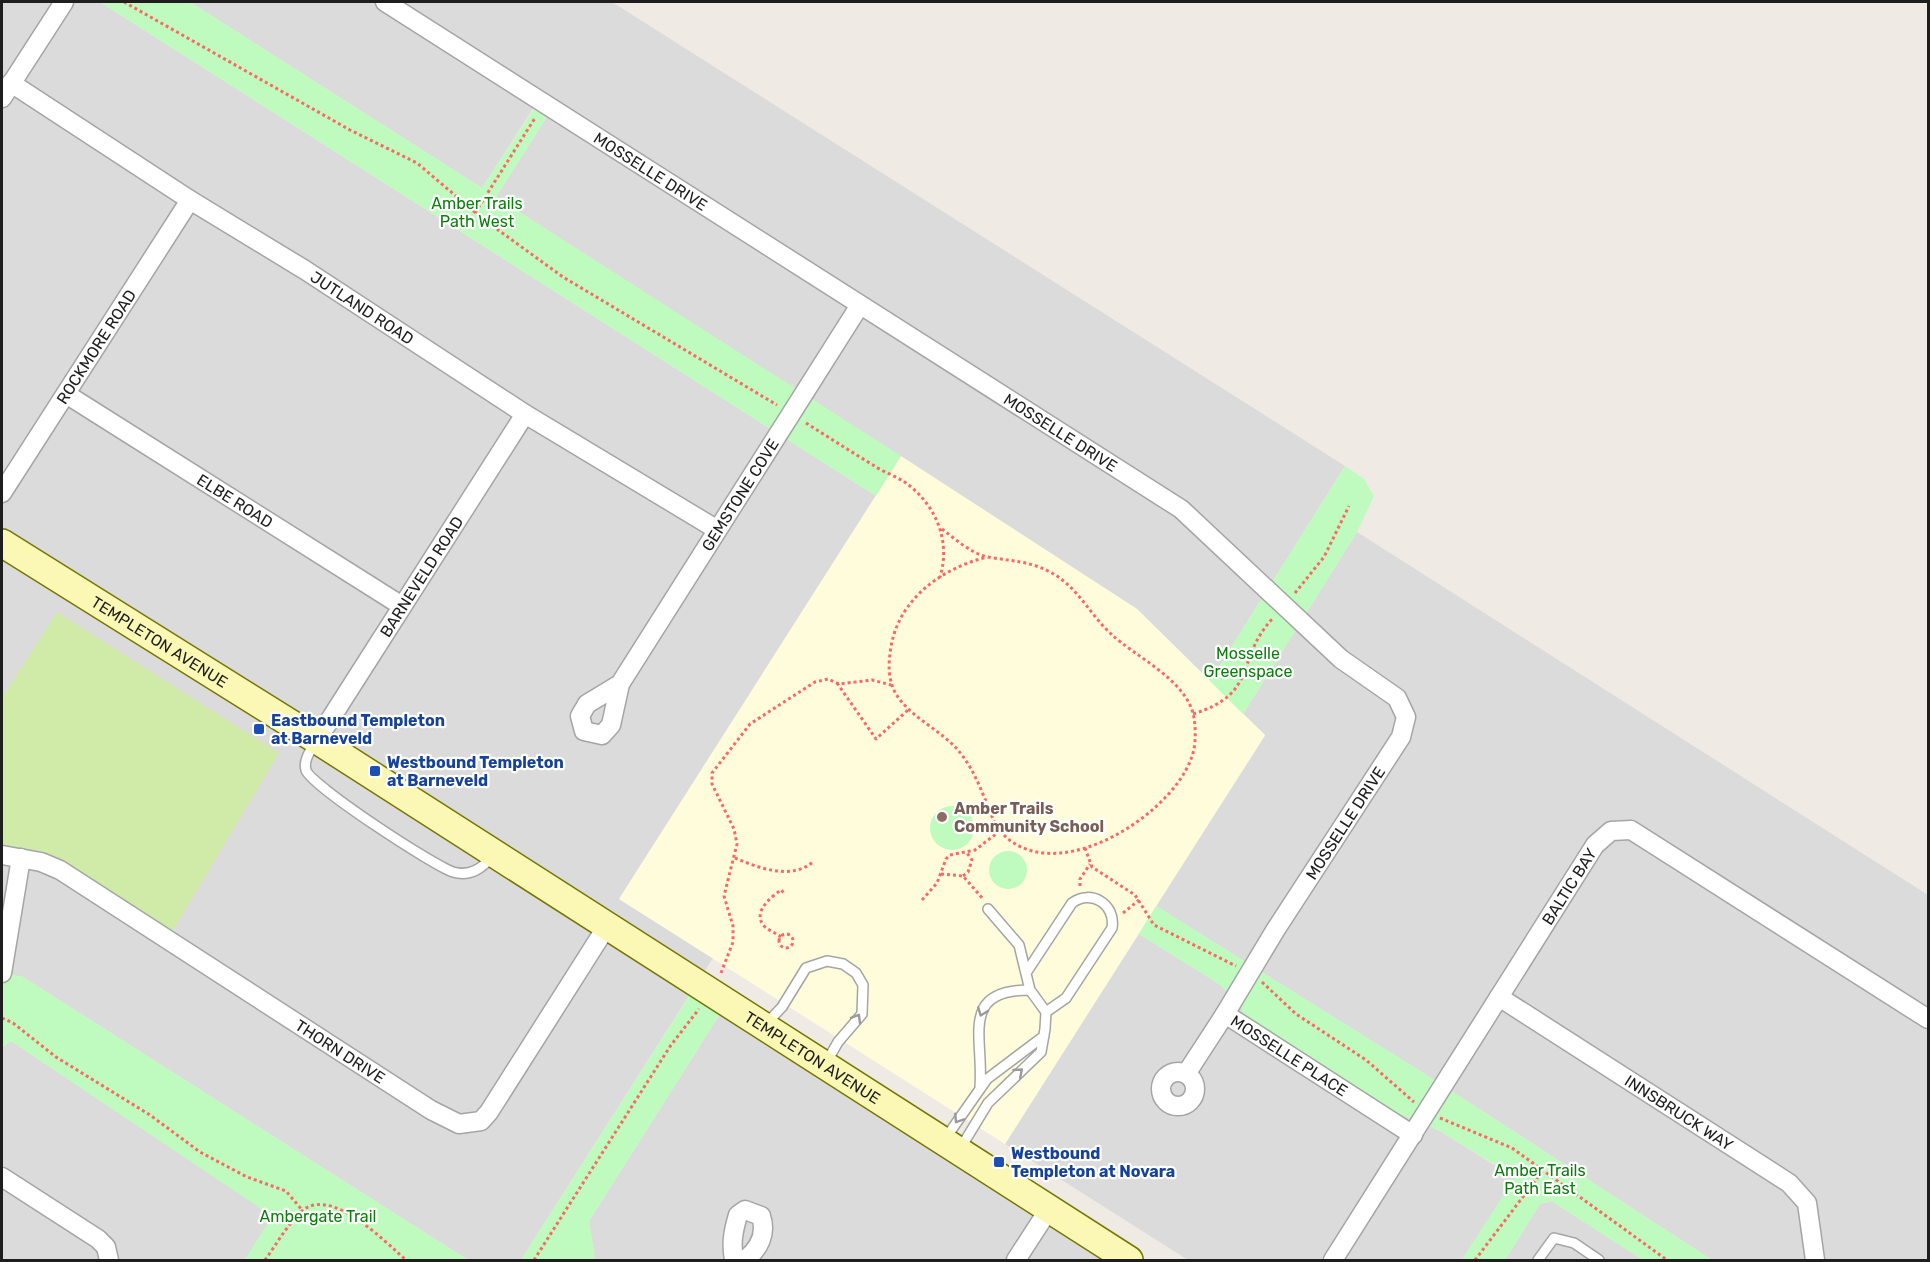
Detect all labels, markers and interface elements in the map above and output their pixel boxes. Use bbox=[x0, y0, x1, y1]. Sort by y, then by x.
street label: MOSSELLE DRIVE bbox=[590, 128, 711, 215]
park label: Amber Trails Path West bbox=[431, 194, 523, 231]
street label: JUTLAND ROAD bbox=[307, 267, 417, 349]
street label: ROCKMORE ROAD bbox=[53, 286, 140, 408]
street label: MOSSELLE DRIVE bbox=[1000, 390, 1121, 476]
street label: GEMSTONE COVE bbox=[698, 435, 783, 555]
street label: ELBE ROAD bbox=[193, 470, 276, 532]
street label: BARNEVELD ROAD bbox=[376, 513, 467, 641]
street label: TEMPLETON AVENUE bbox=[88, 592, 231, 692]
park label: Mosselle Greenspace bbox=[1204, 644, 1292, 681]
place label: Eastbound Templeton at Barneveld bbox=[271, 711, 445, 748]
marker: Eastbound Templeton at Barneveld bbox=[252, 722, 266, 736]
place label: Westbound Templeton at Barneveld bbox=[387, 753, 564, 790]
street label: MOSSELLE DRIVE bbox=[1302, 763, 1389, 883]
marker: Westbound Templeton at Barneveld bbox=[368, 764, 382, 778]
place label: Amber Trails Community School bbox=[954, 799, 1104, 836]
marker: Amber Trails Community School bbox=[935, 810, 949, 824]
street label: BALTIC BAY bbox=[1538, 845, 1601, 928]
street label: TEMPLETON AVENUE bbox=[741, 1007, 884, 1108]
one-way arrow bbox=[977, 1007, 990, 1017]
street label: MOSSELLE PLACE bbox=[1227, 1011, 1351, 1100]
one-way arrow bbox=[850, 1014, 862, 1024]
street label: THORN DRIVE bbox=[291, 1016, 388, 1088]
one-way arrow bbox=[1012, 1068, 1023, 1079]
street label: INNSBRUCK WAY bbox=[1621, 1071, 1737, 1155]
one-way arrow bbox=[953, 1113, 965, 1123]
place label: Westbound Templeton at Novara bbox=[1011, 1144, 1175, 1181]
marker: Westbound Templeton at Novara bbox=[992, 1155, 1006, 1169]
park label: Amber Trails Path East bbox=[1494, 1161, 1586, 1198]
park label: Ambergate Trail bbox=[260, 1207, 376, 1226]

